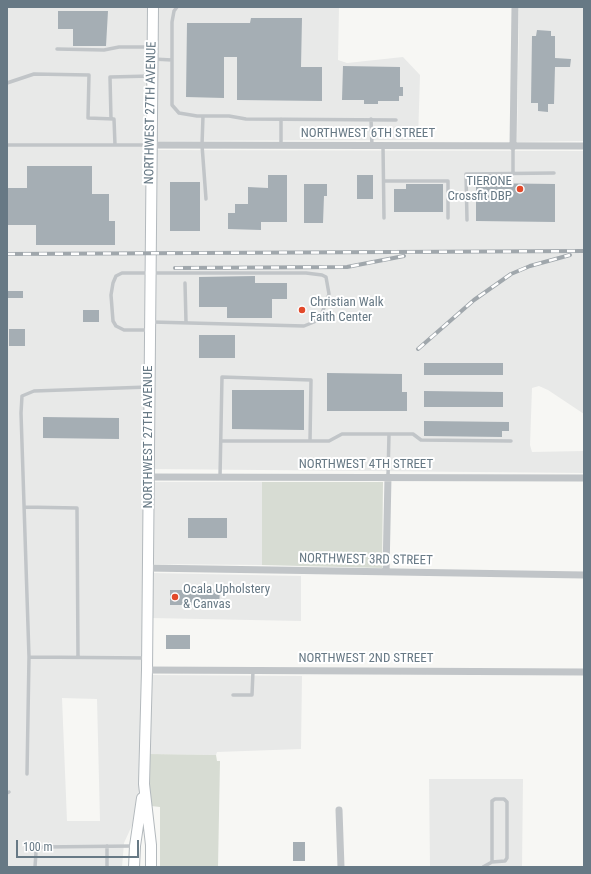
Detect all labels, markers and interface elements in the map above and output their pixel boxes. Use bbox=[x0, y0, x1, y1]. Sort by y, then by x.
street label: NORTHWEST 27TH AVENUE bbox=[142, 41, 160, 185]
street label: NORTHWEST 6TH STREET bbox=[301, 126, 435, 142]
place label: TIERONE Crossfit DBP bbox=[447, 174, 512, 205]
marker: TIERONE Crossfit DBP bbox=[515, 184, 525, 194]
place label: Christian Walk Faith Center bbox=[310, 295, 384, 326]
marker: Christian Walk Faith Center bbox=[297, 305, 307, 315]
street label: NORTHWEST 27TH AVENUE bbox=[141, 365, 157, 509]
street label: NORTHWEST 4TH STREET bbox=[299, 457, 433, 473]
street label: NORTHWEST 3RD STREET bbox=[299, 551, 433, 569]
place label: Ocala Upholstery & Canvas bbox=[183, 582, 270, 613]
marker: Ocala Upholstery & Canvas bbox=[170, 592, 180, 602]
street label: NORTHWEST 2ND STREET bbox=[298, 651, 434, 667]
scale bar bbox=[18, 832, 141, 858]
text: 100 m bbox=[23, 840, 53, 854]

